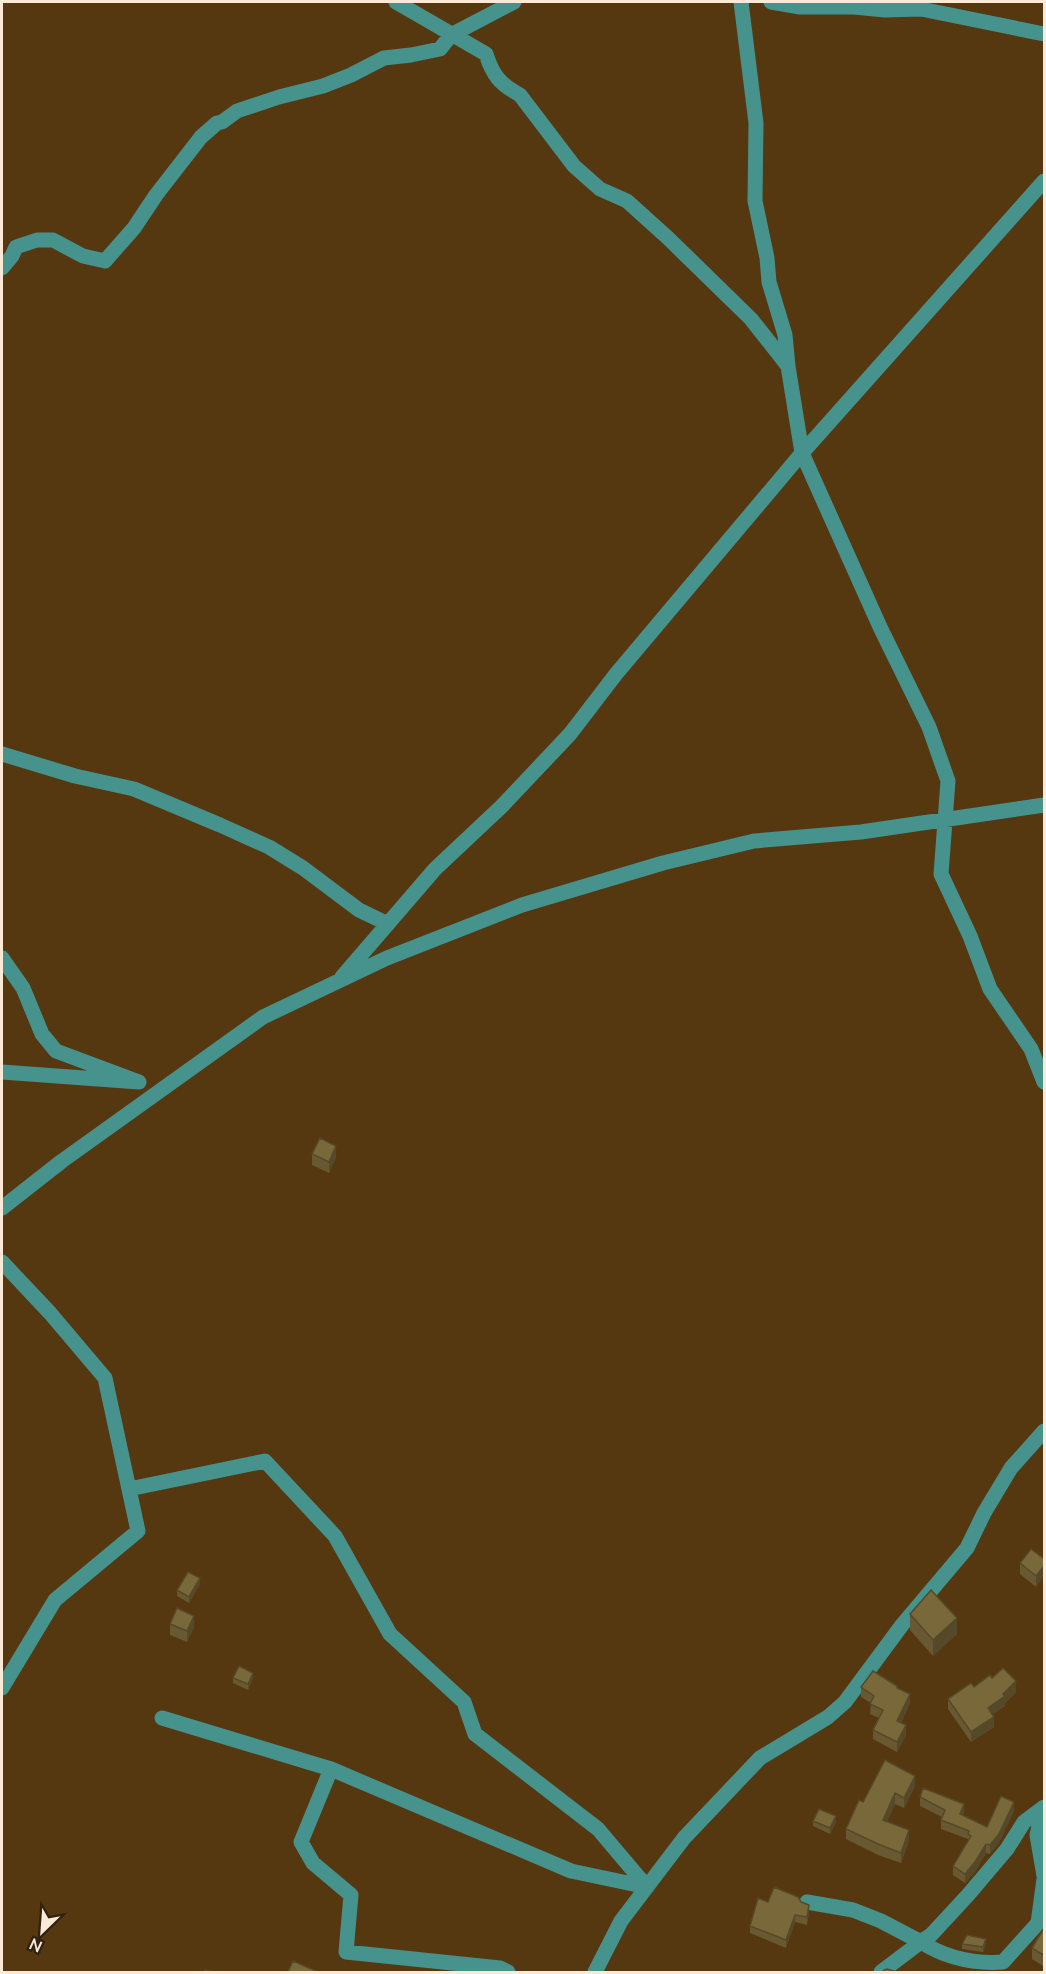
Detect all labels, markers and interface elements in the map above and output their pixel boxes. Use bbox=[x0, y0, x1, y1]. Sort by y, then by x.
north arrow bbox=[12, 1902, 72, 1962]
text: N bbox=[26, 1932, 46, 1957]

